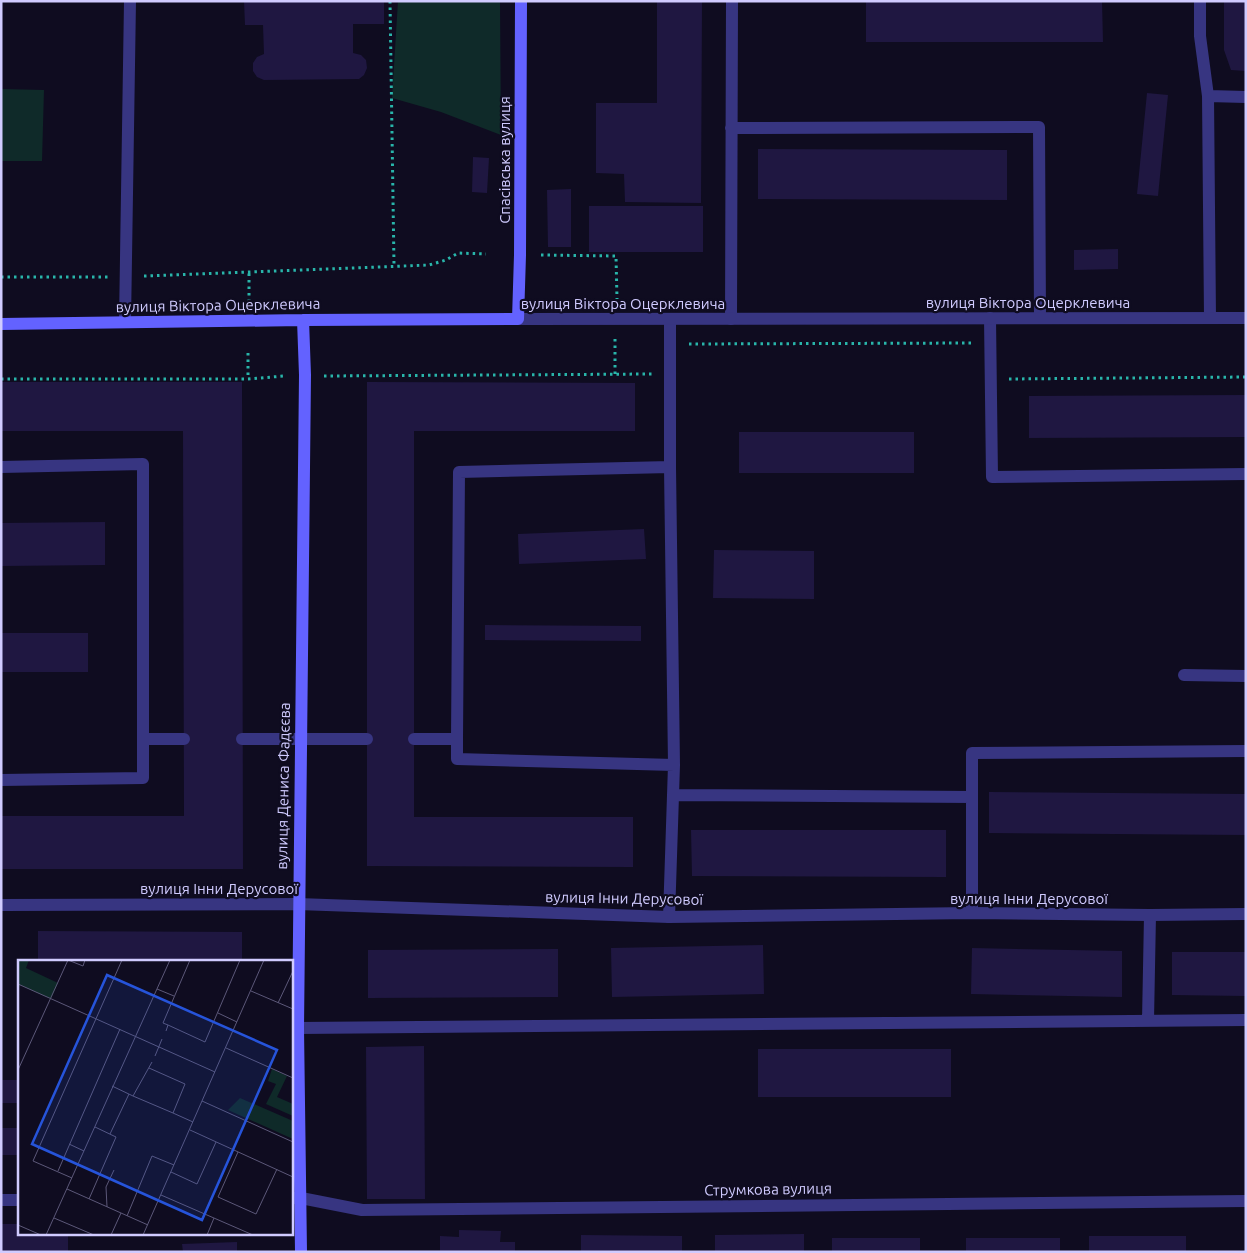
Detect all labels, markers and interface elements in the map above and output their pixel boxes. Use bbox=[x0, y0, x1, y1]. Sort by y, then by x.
street label: Спасівська вулиця bbox=[496, 96, 513, 224]
street label: вулиця Віктора Оцерклевича bbox=[926, 294, 1130, 311]
street label: вулиця Віктора Оцерклевича bbox=[116, 295, 320, 315]
street label: вулиця Віктора Оцерклевича bbox=[521, 295, 725, 312]
street label: вулиця Дениса Фадєєва bbox=[273, 702, 293, 870]
street label: вулиця Інни Дерусової bbox=[140, 880, 298, 897]
street label: вулиця Інни Дерусової bbox=[545, 888, 703, 908]
street label: вулиця Інни Дерусової bbox=[950, 890, 1108, 907]
inset map bbox=[18, 960, 292, 1236]
street label: Струмкова вулиця bbox=[704, 1179, 832, 1199]

